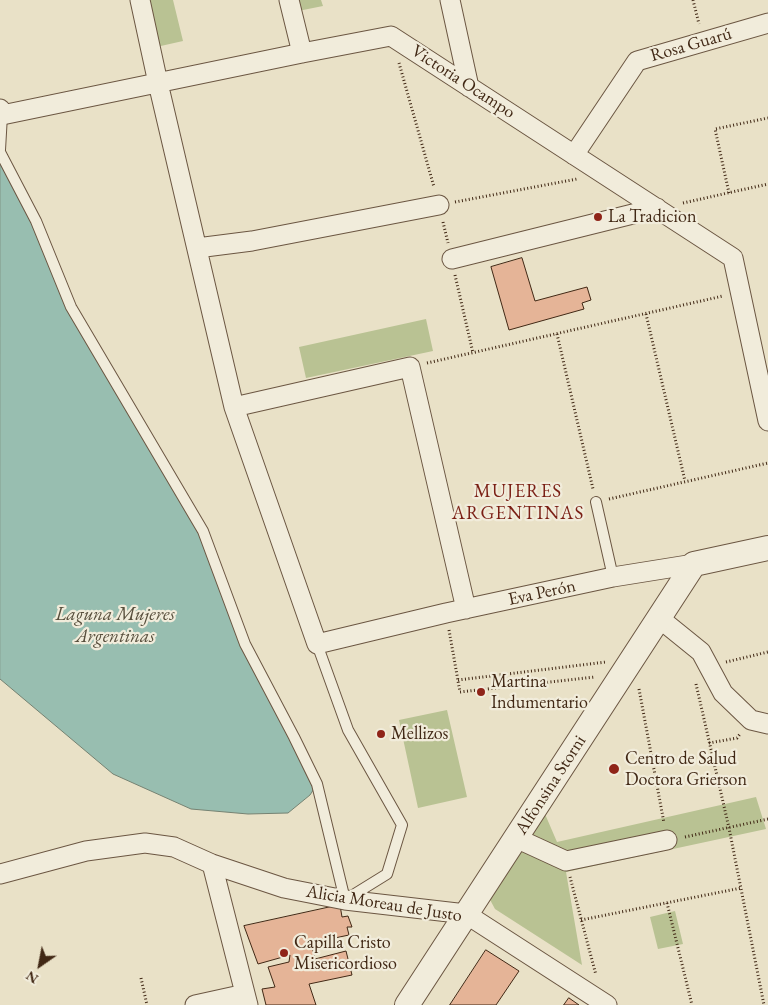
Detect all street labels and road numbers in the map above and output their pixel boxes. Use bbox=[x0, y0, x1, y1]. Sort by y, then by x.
street label: Rosa Guarú bbox=[648, 23, 734, 67]
street label: Victoria Ocampo bbox=[407, 40, 519, 124]
street label: Eva Perón bbox=[506, 575, 578, 611]
street label: Alfonsina Storni bbox=[511, 731, 591, 839]
street label: Alicia Moreau de Justo bbox=[305, 881, 463, 927]

